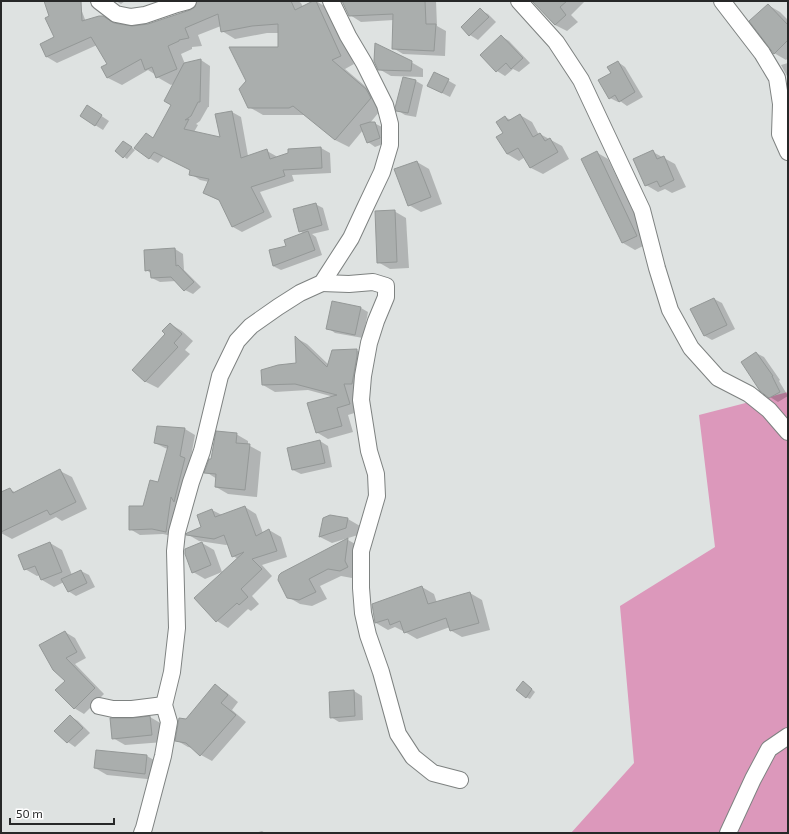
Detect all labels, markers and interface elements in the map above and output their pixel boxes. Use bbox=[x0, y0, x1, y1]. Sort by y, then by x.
scale bar bbox=[10, 800, 114, 826]
text: 50 m bbox=[16, 806, 43, 820]

